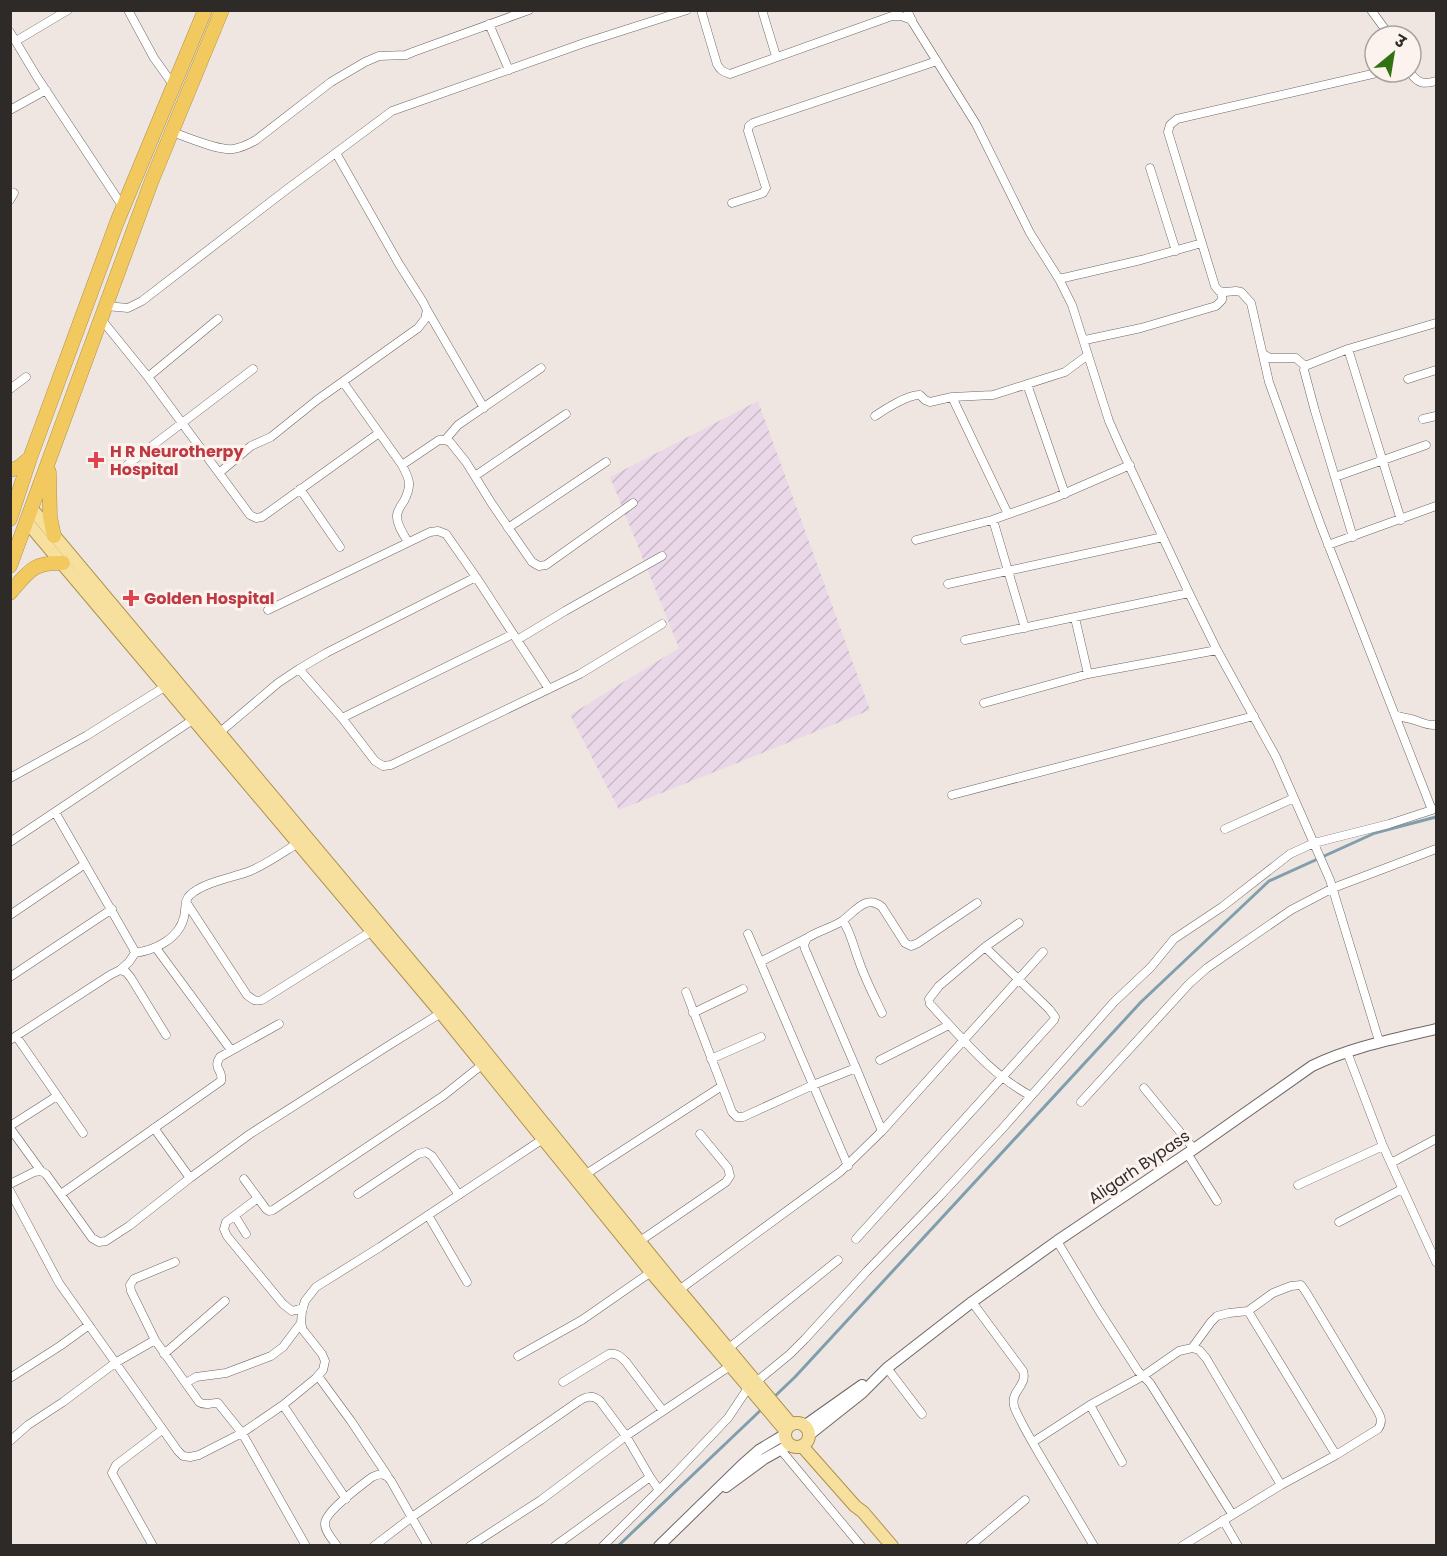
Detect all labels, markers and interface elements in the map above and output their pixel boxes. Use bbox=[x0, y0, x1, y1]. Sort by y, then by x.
north arrow bbox=[1363, 24, 1423, 84]
text: उ bbox=[1390, 29, 1411, 54]
place label: H R Neurotherpy Hospital bbox=[110, 440, 244, 481]
marker: H R Neurotherpy Hospital bbox=[87, 451, 105, 469]
place label: Golden Hospital bbox=[144, 587, 274, 610]
marker: Golden Hospital bbox=[122, 589, 140, 607]
street label: Aligarh Bypass bbox=[1084, 1124, 1194, 1210]

